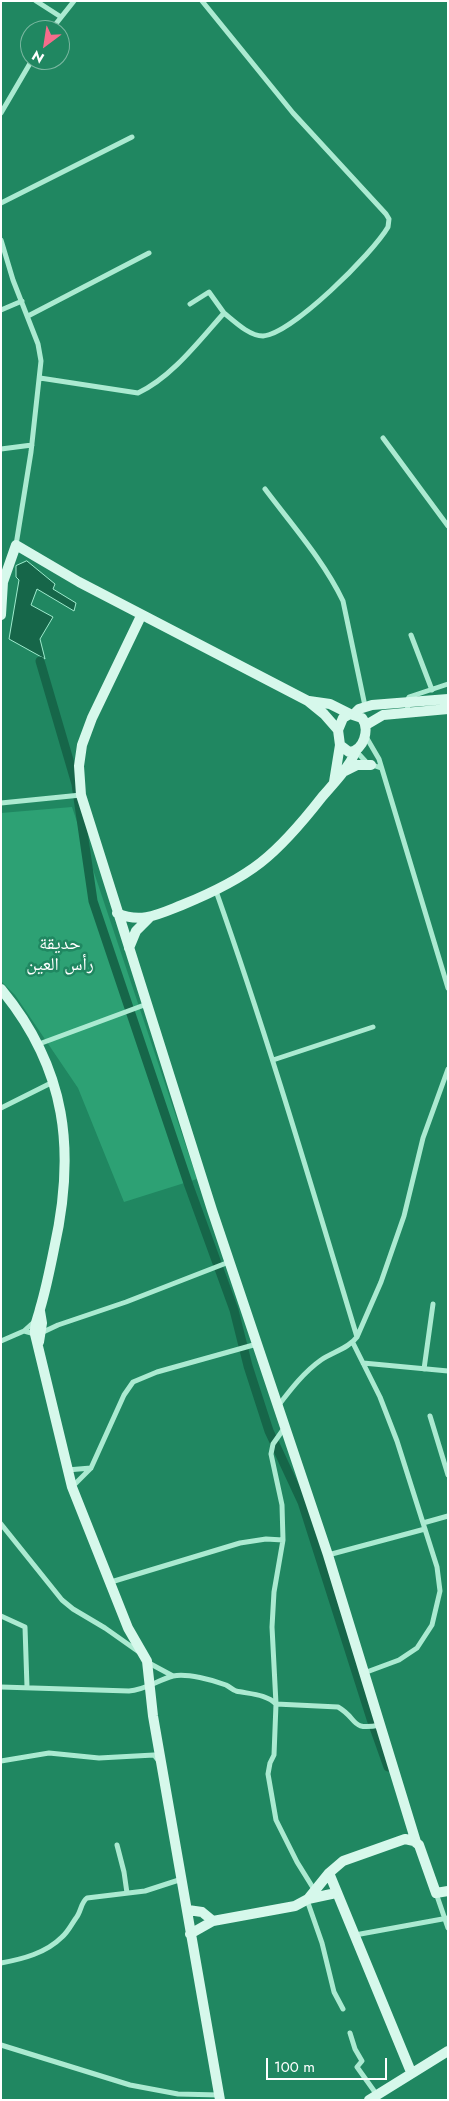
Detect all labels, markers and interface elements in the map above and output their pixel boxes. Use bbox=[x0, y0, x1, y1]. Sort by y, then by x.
north arrow bbox=[20, 20, 70, 70]
text: N bbox=[28, 46, 48, 68]
park label: حديقة رأس العين bbox=[26, 934, 94, 976]
scale bar bbox=[269, 2048, 390, 2080]
text: 100 m bbox=[274, 2056, 315, 2078]

